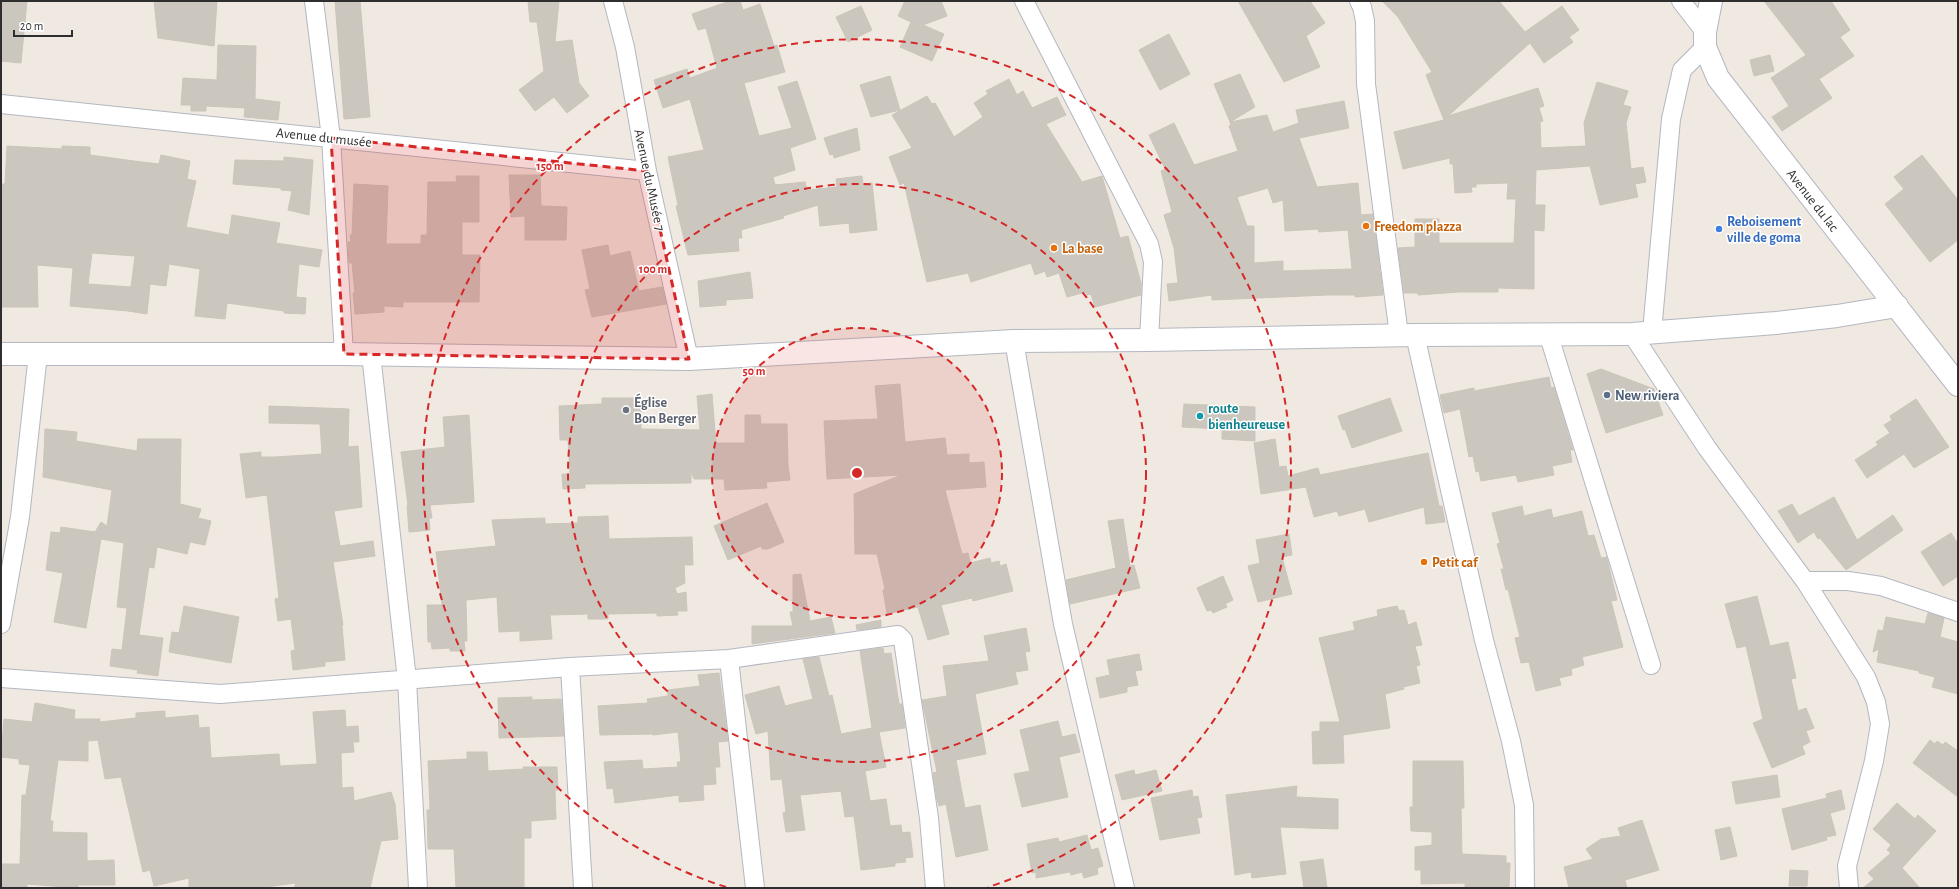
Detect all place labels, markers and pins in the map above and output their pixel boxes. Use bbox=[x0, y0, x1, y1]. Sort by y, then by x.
place label: Reboisement ville de goma bbox=[1727, 215, 1802, 245]
place label: Freedom plazza bbox=[1374, 220, 1462, 234]
marker: Freedom plazza bbox=[1361, 221, 1371, 231]
marker: Reboisement ville de goma bbox=[1714, 224, 1724, 234]
place label: La base bbox=[1062, 242, 1103, 256]
marker: La base bbox=[1049, 243, 1059, 253]
place label: New riviera bbox=[1615, 389, 1680, 403]
marker: New riviera bbox=[1602, 390, 1612, 400]
place label: Église Bon Berger bbox=[634, 393, 696, 426]
place label: route bienheureuse bbox=[1208, 402, 1285, 432]
marker: Église Bon Berger bbox=[621, 405, 631, 415]
marker: route bienheureuse bbox=[1195, 411, 1205, 421]
centre of rings bbox=[850, 466, 864, 480]
place label: Petit caf bbox=[1432, 556, 1479, 570]
marker: Petit caf bbox=[1419, 557, 1429, 567]

